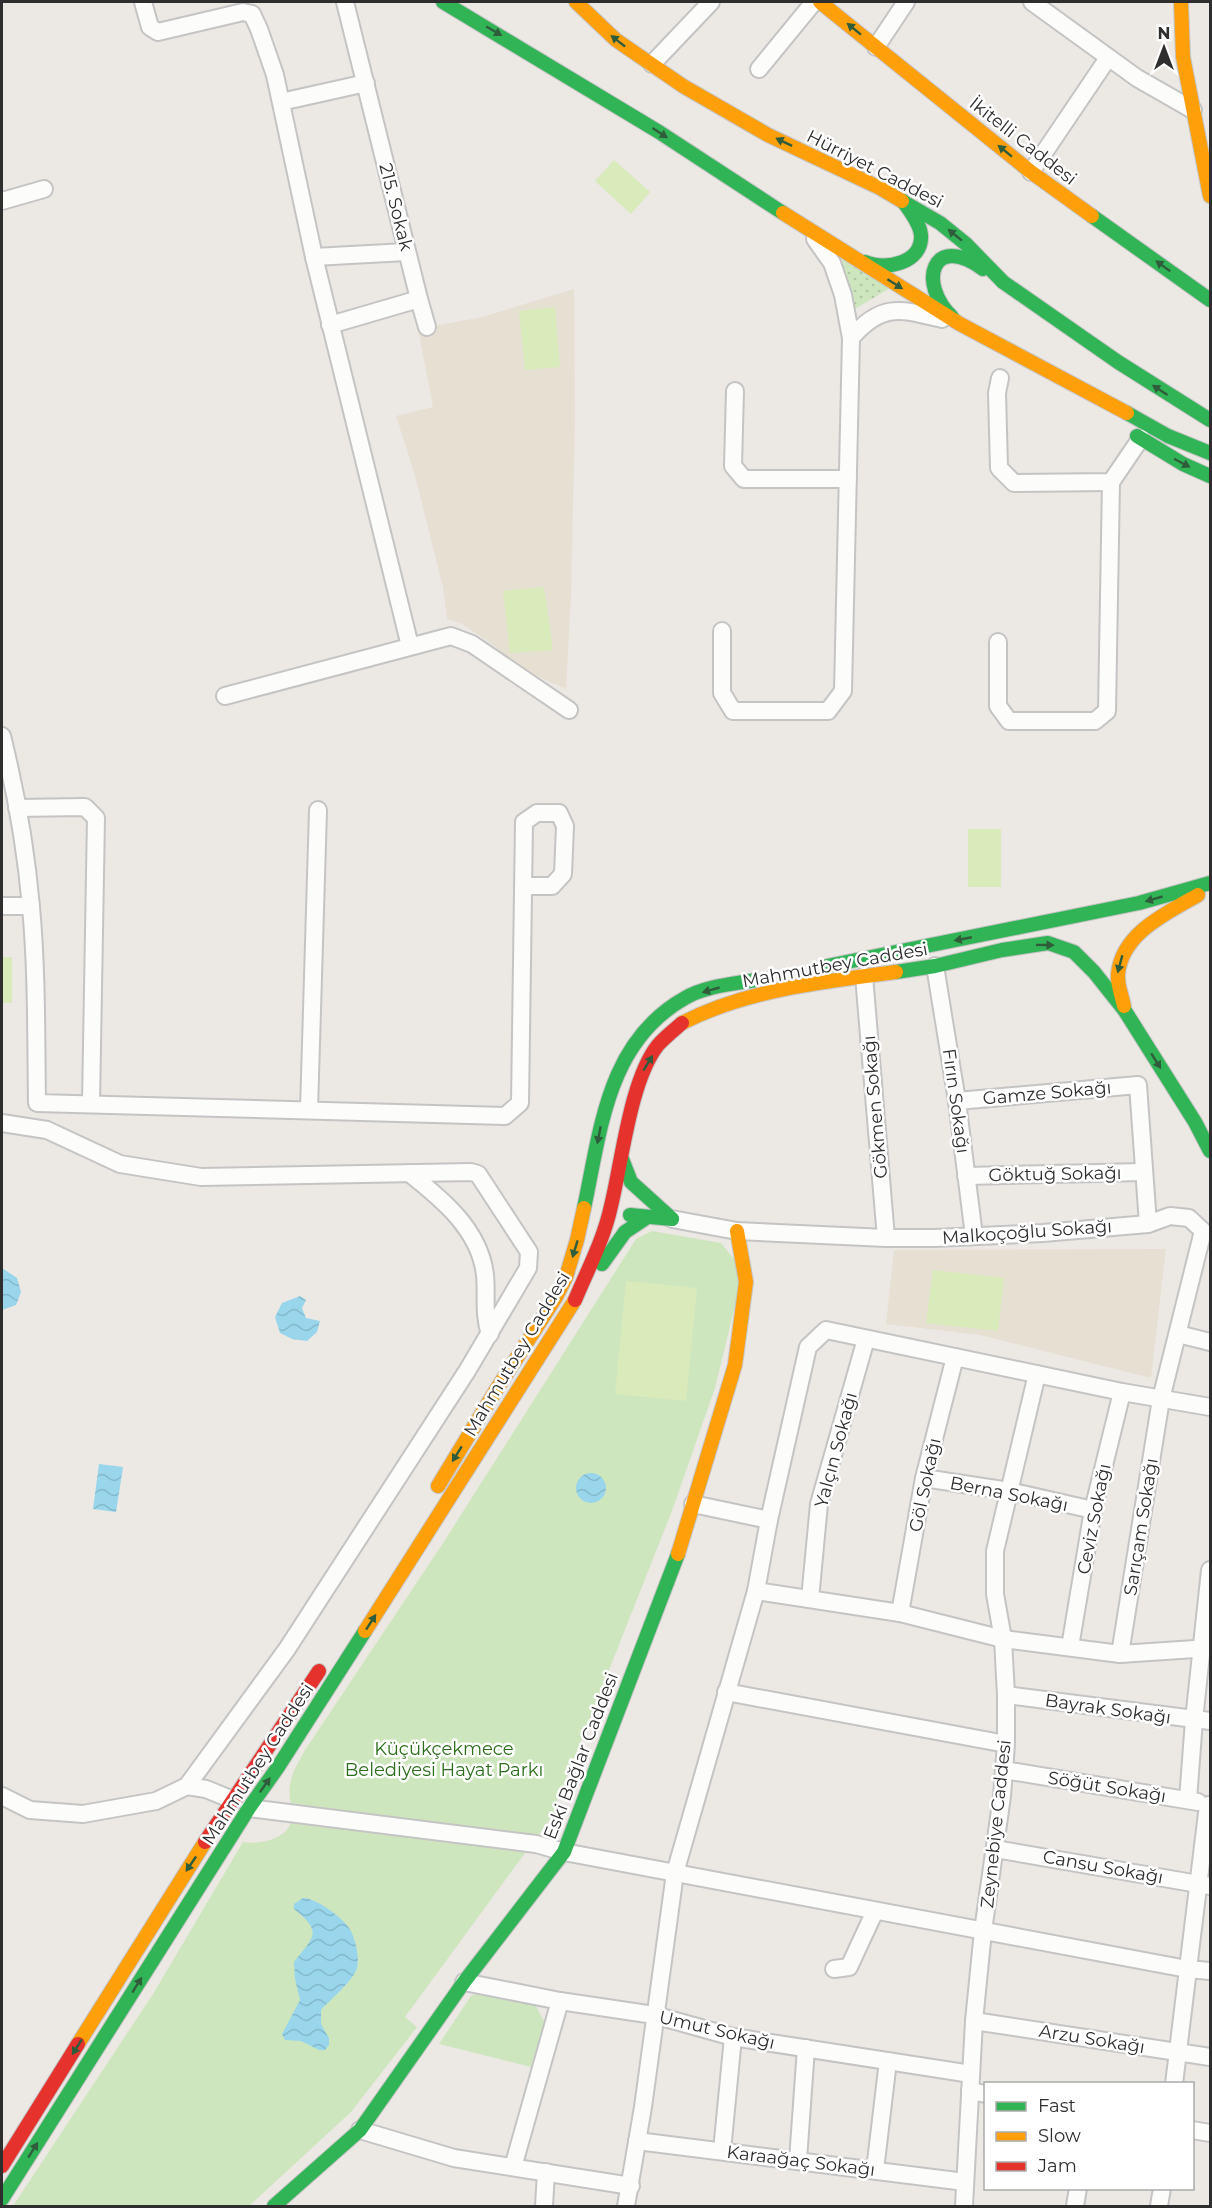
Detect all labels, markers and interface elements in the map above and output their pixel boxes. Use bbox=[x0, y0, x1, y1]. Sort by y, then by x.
north arrow bbox=[1134, 18, 1194, 78]
one-way arrow bbox=[846, 23, 861, 35]
text: N bbox=[1158, 24, 1170, 43]
one-way arrow bbox=[486, 25, 502, 36]
one-way arrow bbox=[610, 34, 626, 47]
street label: İkitelli Caddesi bbox=[965, 92, 1081, 190]
street label: Hürriyet Caddesi bbox=[803, 125, 947, 213]
one-way arrow bbox=[652, 127, 668, 138]
one-way arrow bbox=[775, 138, 792, 147]
one-way arrow bbox=[998, 146, 1013, 158]
street label: 215. Sokak bbox=[374, 161, 418, 253]
one-way arrow bbox=[948, 229, 963, 242]
one-way arrow bbox=[1155, 260, 1171, 272]
one-way arrow bbox=[887, 278, 903, 289]
one-way arrow bbox=[1152, 385, 1168, 396]
one-way arrow bbox=[1173, 458, 1190, 468]
one-way arrow bbox=[1145, 895, 1163, 904]
one-way arrow bbox=[954, 935, 973, 944]
street label: Mahmutbey Caddesi bbox=[740, 938, 930, 992]
one-way arrow bbox=[1036, 940, 1055, 950]
one-way arrow bbox=[1115, 954, 1125, 973]
one-way arrow bbox=[701, 986, 719, 995]
street label: Gökmen Sokağı bbox=[858, 1035, 892, 1179]
street label: Fırın Sokağı bbox=[938, 1047, 974, 1155]
one-way arrow bbox=[1151, 1053, 1162, 1069]
one-way arrow bbox=[643, 1054, 653, 1071]
street label: Gamze Sokağı bbox=[982, 1076, 1112, 1110]
one-way arrow bbox=[594, 1126, 603, 1145]
street label: Göktuğ Sokağı bbox=[988, 1162, 1122, 1186]
street label: Malkoçoğlu Sokağı bbox=[941, 1215, 1113, 1249]
one-way arrow bbox=[570, 1240, 579, 1258]
street label: Mahmutbey Caddesi bbox=[459, 1268, 575, 1440]
street label: Yalçın Sokağı bbox=[810, 1390, 862, 1510]
street label: Göl Sokağı bbox=[904, 1436, 946, 1534]
one-way arrow bbox=[452, 1446, 463, 1462]
street label: Sarıçam Sokağı bbox=[1119, 1457, 1163, 1597]
street label: Ceviz Sokağı bbox=[1072, 1462, 1116, 1576]
street label: Berna Sokağı bbox=[948, 1472, 1070, 1516]
one-way arrow bbox=[366, 1614, 377, 1630]
street label: Eski Bağlar Caddesi bbox=[539, 1669, 623, 1843]
street label: Mahmutbey Caddesi bbox=[198, 1679, 318, 1849]
street label: Bayrak Sokağı bbox=[1044, 1689, 1172, 1729]
park label: Küçükçekmece Belediyesi Hayat Parkı bbox=[345, 1738, 543, 1781]
street label: Zeynebiye Caddesi bbox=[976, 1739, 1016, 1909]
street label: Söğüt Sokağı bbox=[1046, 1767, 1168, 1807]
one-way arrow bbox=[259, 1778, 271, 1794]
street label: Cansu Sokağı bbox=[1041, 1846, 1165, 1888]
one-way arrow bbox=[185, 1855, 197, 1871]
one-way arrow bbox=[131, 1977, 142, 1993]
street label: Umut Sokağı bbox=[657, 2006, 777, 2054]
street label: Arzu Sokağı bbox=[1037, 2020, 1147, 2058]
one-way arrow bbox=[71, 2039, 82, 2055]
legend bbox=[984, 2082, 1194, 2190]
text: Fast bbox=[1038, 2095, 1076, 2117]
text: Slow bbox=[1038, 2125, 1081, 2147]
street label: Karaağaç Sokağı bbox=[725, 2141, 877, 2181]
one-way arrow bbox=[27, 2142, 38, 2158]
text: Jam bbox=[1037, 2155, 1077, 2177]

